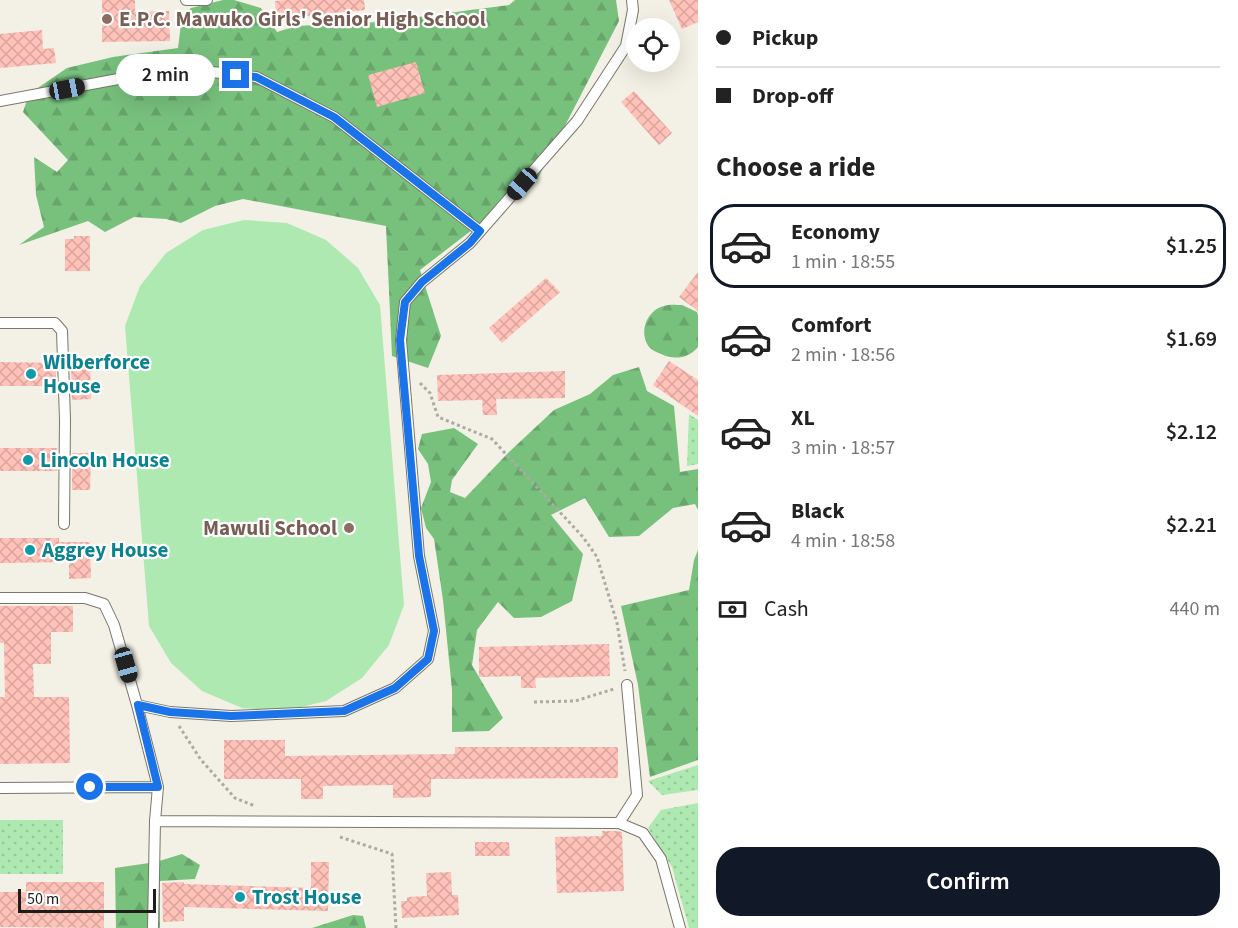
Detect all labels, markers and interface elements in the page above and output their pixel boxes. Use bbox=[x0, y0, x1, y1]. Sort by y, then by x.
place label: E.P.C. Mawuko Girls' Senior High School bbox=[119, 4, 486, 34]
marker: E.P.C. Mawuko Girls' Senior High School bbox=[100, 12, 114, 26]
map controls bbox=[626, 18, 680, 72]
button: locate bbox=[626, 18, 680, 72]
text: Pickup bbox=[752, 22, 818, 54]
callout: 2 min bbox=[116, 54, 215, 96]
text: 2 min bbox=[142, 61, 189, 89]
route end bbox=[222, 61, 249, 88]
car bbox=[48, 77, 86, 101]
text: Drop-off bbox=[752, 80, 833, 112]
text: Choose a ride bbox=[716, 148, 876, 187]
car bbox=[503, 165, 541, 203]
text: Economy bbox=[791, 216, 880, 248]
icon: car bbox=[719, 219, 773, 273]
text: $1.25 bbox=[1166, 230, 1217, 262]
text: 1 min · 18:55 bbox=[791, 248, 895, 276]
text: Comfort bbox=[791, 309, 872, 341]
icon: car bbox=[719, 312, 773, 366]
text: $1.69 bbox=[1166, 323, 1217, 355]
text: 2 min · 18:56 bbox=[791, 341, 895, 369]
place label: Wilberforce House bbox=[43, 347, 150, 401]
marker: Wilberforce House bbox=[24, 367, 38, 381]
text: XL bbox=[791, 402, 815, 434]
icon: car bbox=[719, 405, 773, 459]
text: $2.12 bbox=[1166, 416, 1217, 448]
text: 3 min · 18:57 bbox=[791, 434, 895, 462]
place label: Lincoln House bbox=[40, 445, 170, 475]
marker: Lincoln House bbox=[21, 453, 35, 467]
text: Black bbox=[791, 495, 845, 527]
icon: car bbox=[719, 498, 773, 552]
text: $2.21 bbox=[1166, 509, 1217, 541]
place label: Mawuli School bbox=[203, 513, 337, 543]
marker: Mawuli School bbox=[342, 521, 356, 535]
text: 4 min · 18:58 bbox=[791, 527, 895, 555]
place label: Aggrey House bbox=[41, 535, 169, 565]
marker: Aggrey House bbox=[23, 543, 37, 557]
icon: cash bbox=[716, 593, 749, 626]
text: Cash bbox=[764, 593, 809, 625]
text: 440 m bbox=[1170, 595, 1220, 623]
car bbox=[112, 645, 140, 685]
route start bbox=[76, 773, 103, 800]
button: Confirm bbox=[716, 847, 1220, 916]
place label: Trost House bbox=[252, 882, 362, 912]
scale bar bbox=[18, 886, 156, 914]
text: 50 m bbox=[27, 888, 59, 910]
marker: Trost House bbox=[233, 890, 247, 904]

